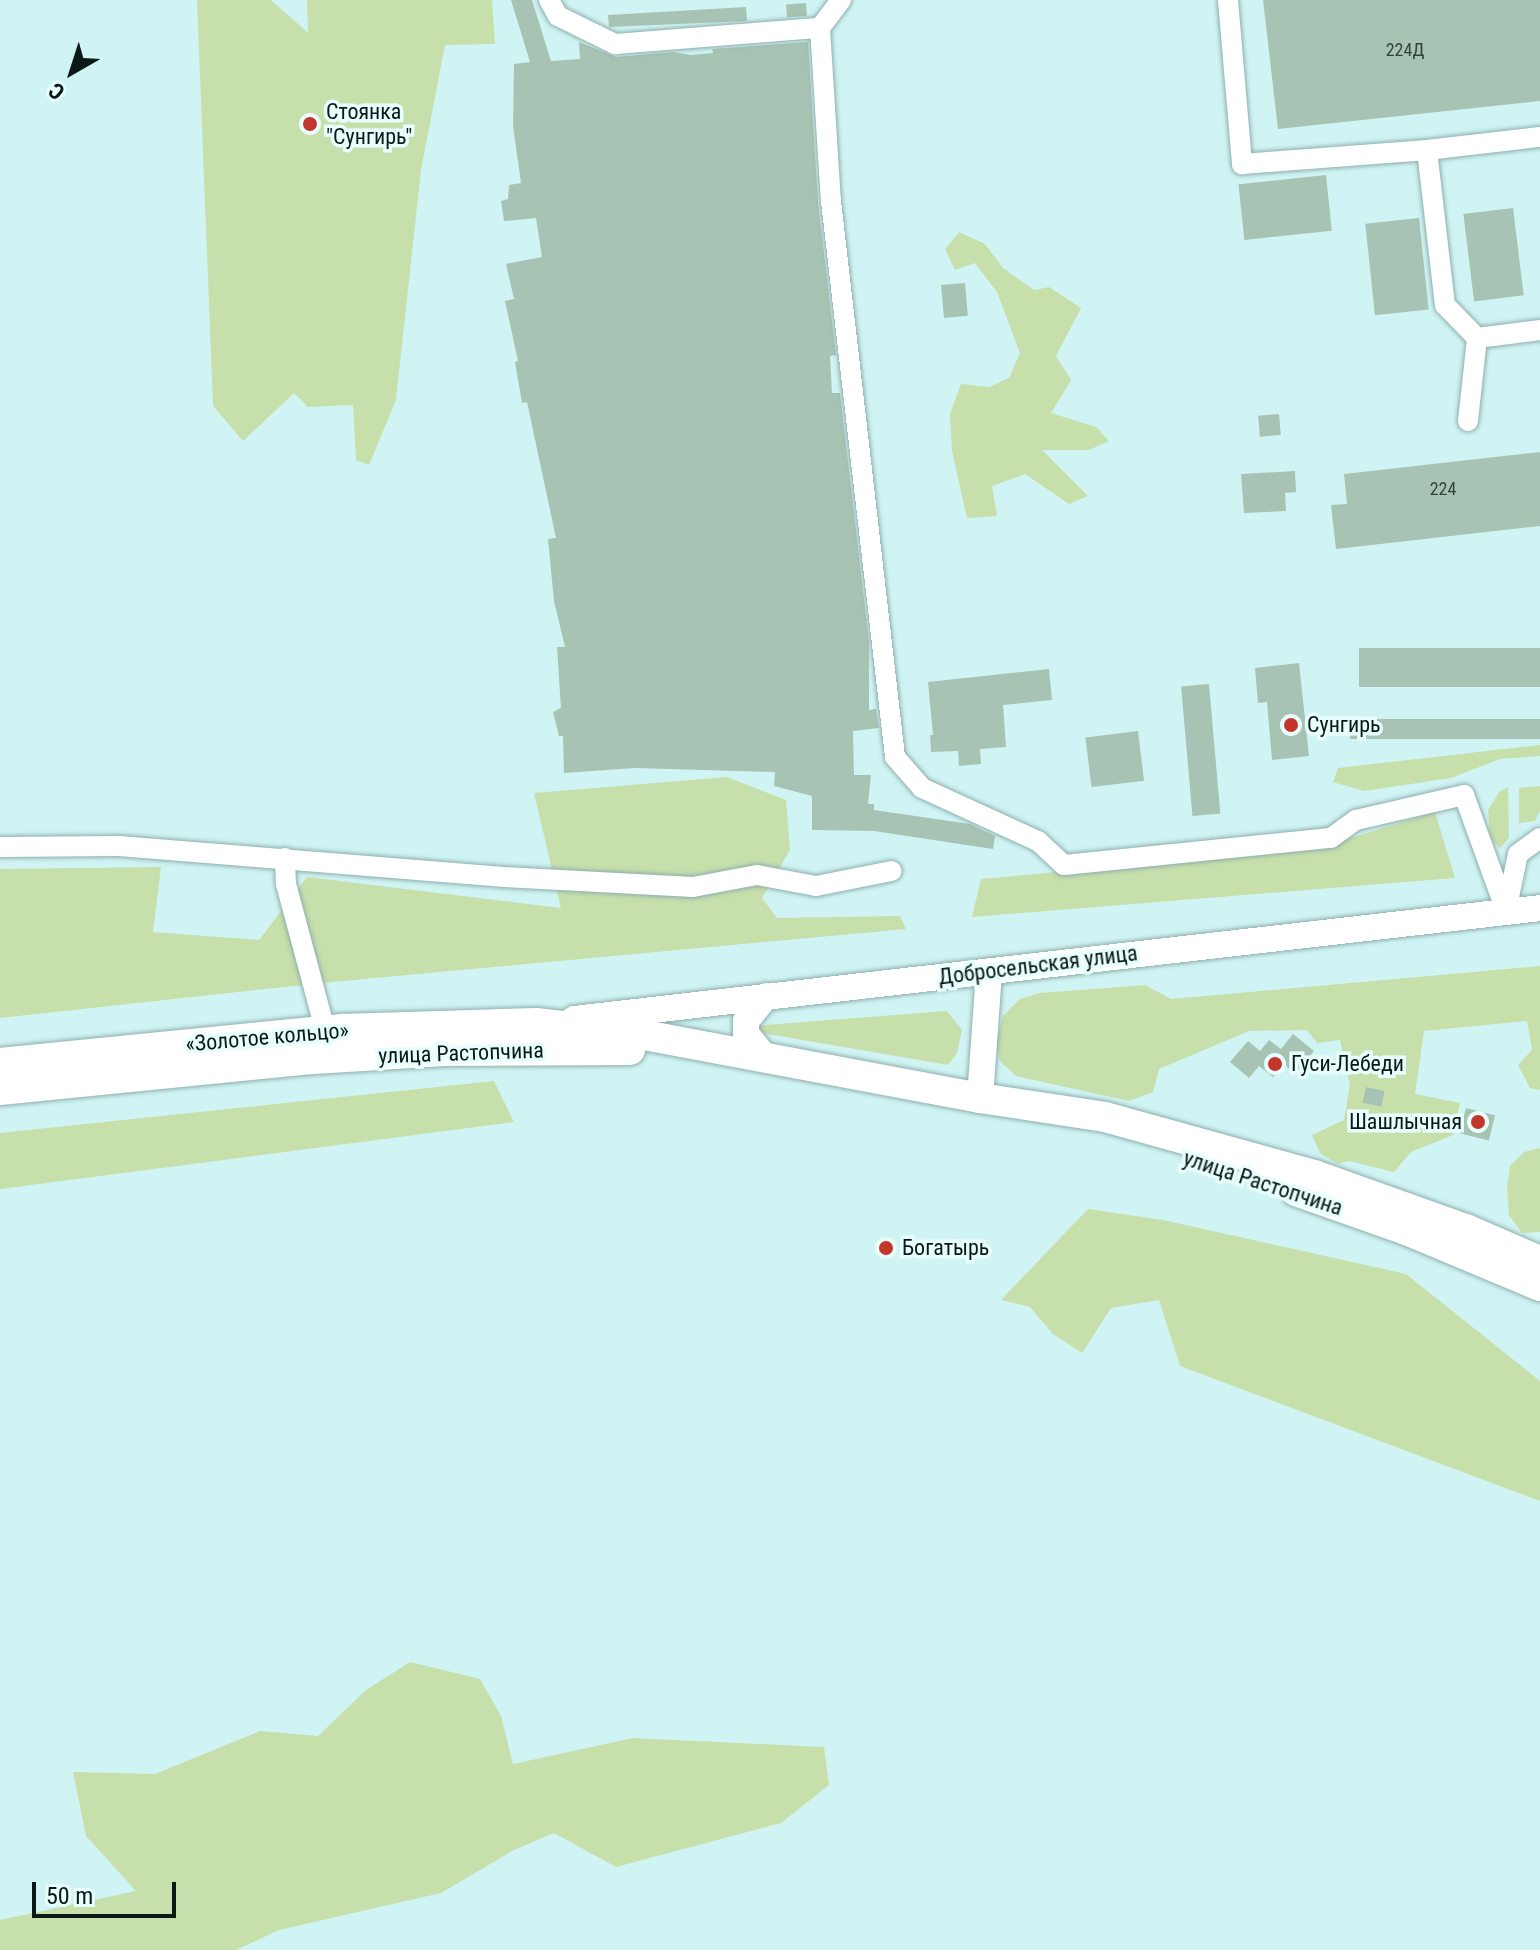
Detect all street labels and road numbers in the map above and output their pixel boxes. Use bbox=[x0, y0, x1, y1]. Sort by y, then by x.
street label: Добросельская улица bbox=[937, 940, 1139, 990]
street label: «Золотое кольцо» bbox=[184, 1017, 350, 1057]
street label: улица Растопчина bbox=[378, 1037, 544, 1069]
street label: улица Растопчина bbox=[1180, 1145, 1346, 1221]

